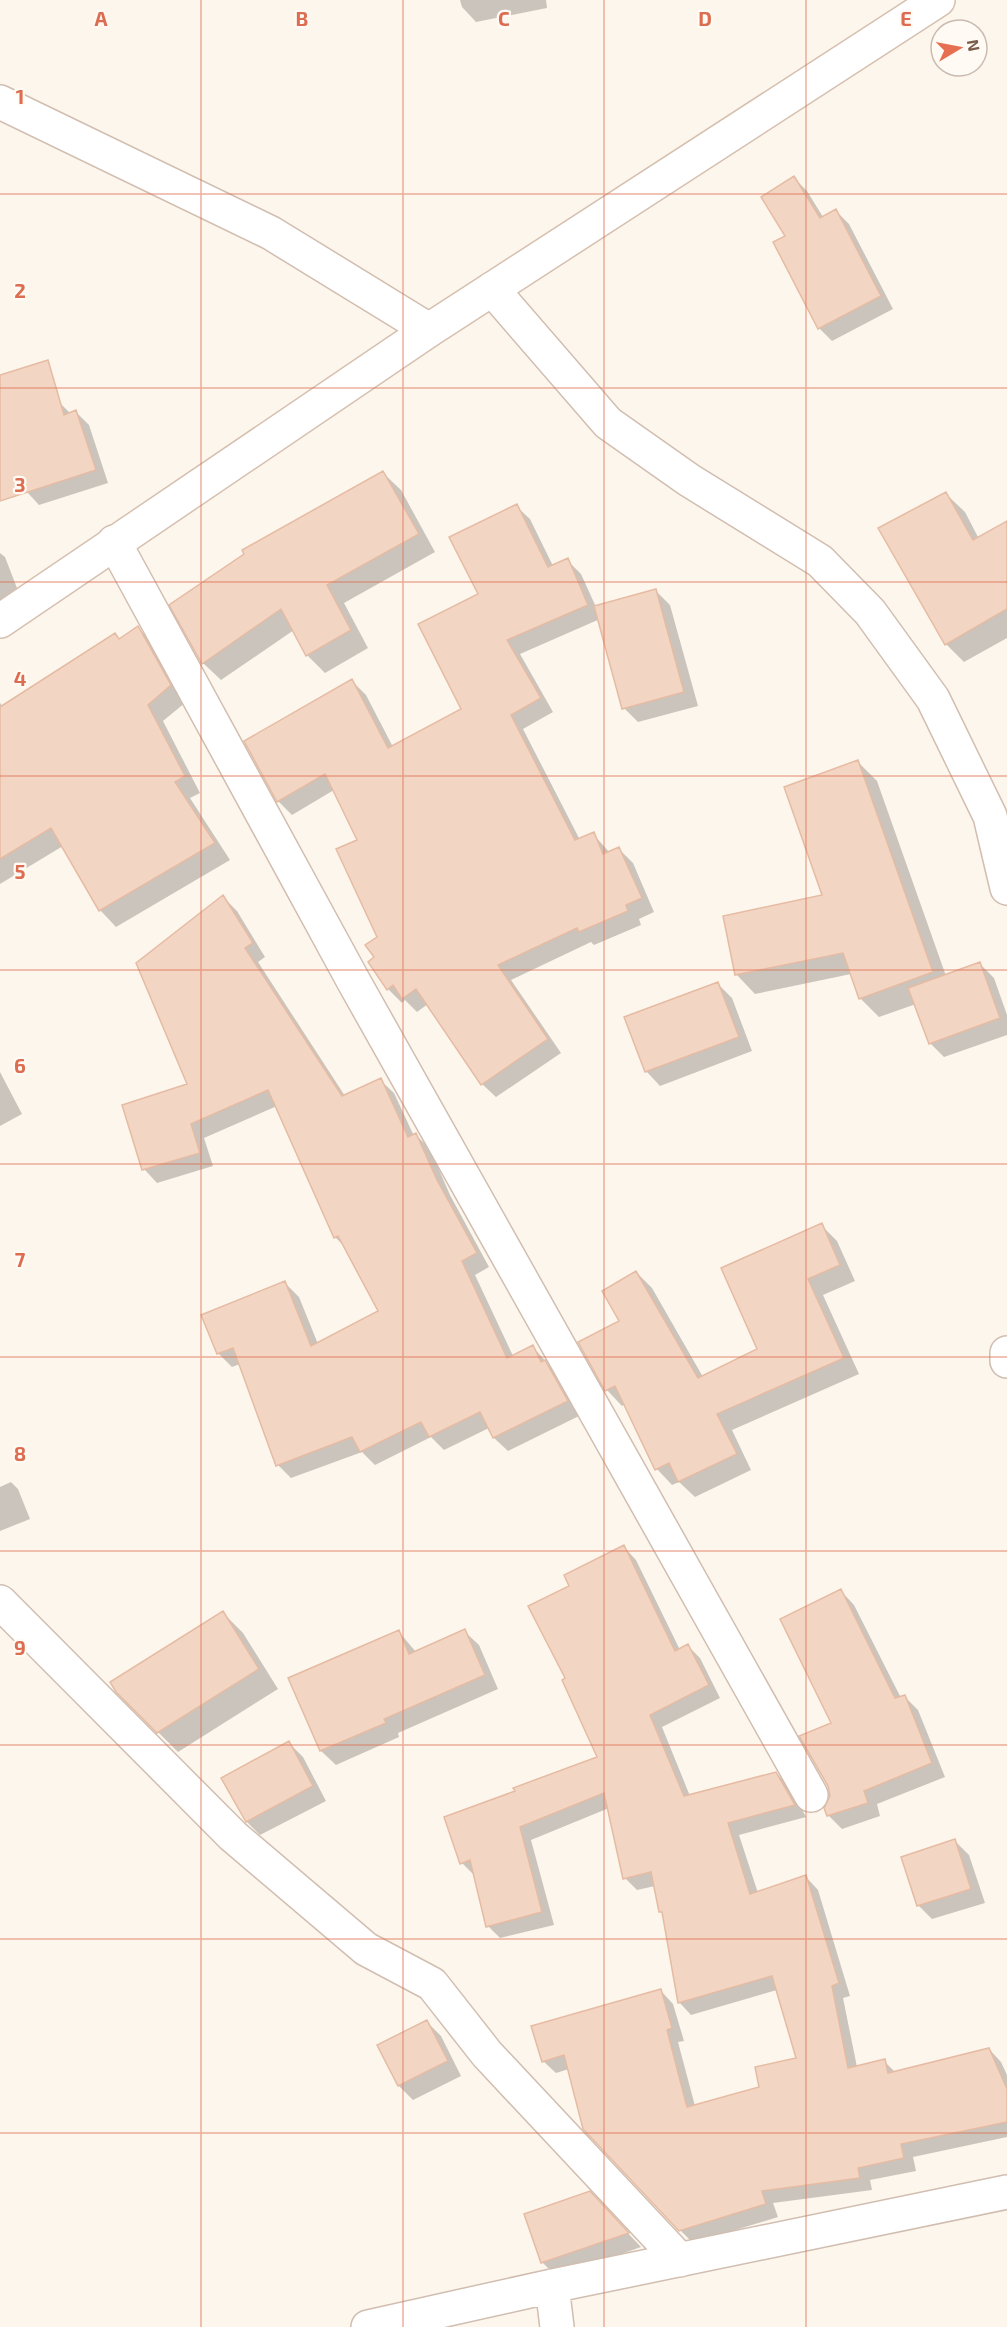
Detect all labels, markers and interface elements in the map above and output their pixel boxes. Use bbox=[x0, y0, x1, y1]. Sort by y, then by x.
text: A bbox=[94, 6, 108, 30]
text: B bbox=[296, 6, 308, 30]
text: C bbox=[498, 6, 510, 30]
text: D bbox=[698, 6, 712, 30]
text: E bbox=[900, 6, 912, 30]
north arrow bbox=[929, 18, 989, 78]
text: N bbox=[964, 38, 985, 53]
text: 1 bbox=[16, 84, 24, 108]
text: 2 bbox=[14, 278, 26, 302]
text: 3 bbox=[14, 472, 26, 496]
text: 4 bbox=[14, 666, 27, 690]
text: 5 bbox=[14, 859, 26, 883]
text: 6 bbox=[14, 1053, 26, 1077]
text: 7 bbox=[15, 1247, 26, 1271]
text: 8 bbox=[14, 1441, 26, 1465]
text: 9 bbox=[14, 1635, 26, 1659]

